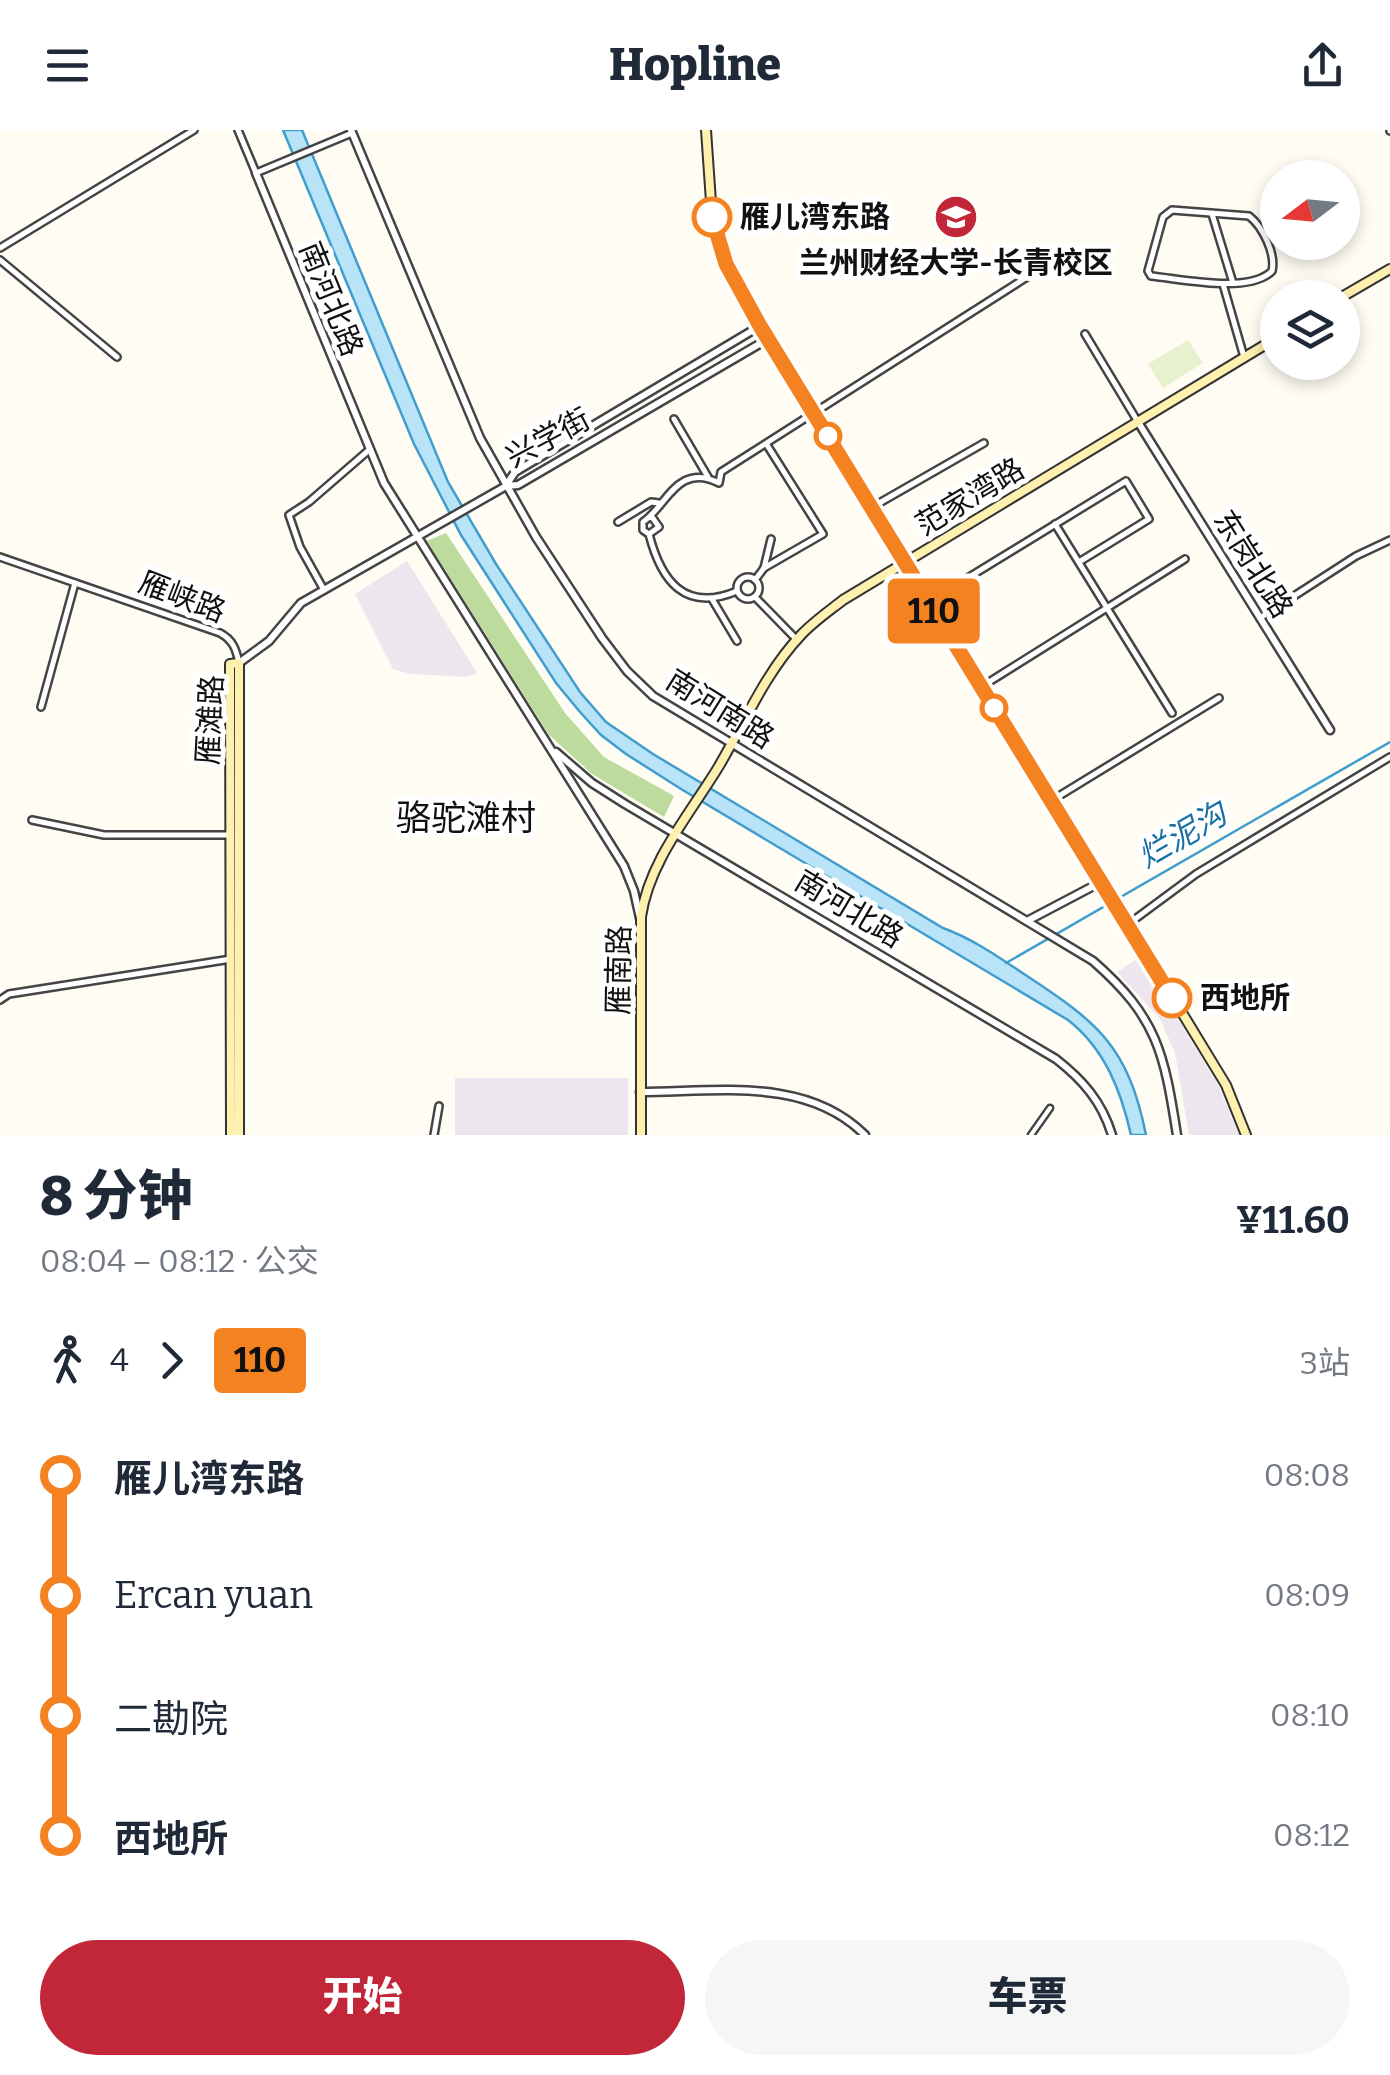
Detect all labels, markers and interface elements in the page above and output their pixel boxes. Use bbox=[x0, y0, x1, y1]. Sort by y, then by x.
icon: menu bbox=[40, 38, 95, 93]
text: Hopline bbox=[609, 38, 781, 92]
icon: share bbox=[1295, 38, 1350, 93]
north arrow bbox=[1260, 160, 1360, 260]
map controls bbox=[1260, 160, 1360, 380]
school or university icon: 兰州财经大学-长青校区 bbox=[933, 194, 979, 240]
marker: 雁儿湾东路 bbox=[693, 198, 731, 236]
place label: 雁儿湾东路 bbox=[740, 199, 890, 235]
street label: 南河北路 bbox=[292, 237, 370, 361]
place label: 兰州财经大学-长青校区 bbox=[799, 245, 1113, 281]
button: layers bbox=[1260, 280, 1360, 380]
street label: 兴学街 bbox=[500, 401, 596, 475]
unlabelled marker bbox=[815, 423, 841, 449]
street label: 范家湾路 bbox=[909, 451, 1031, 543]
street label: 东岗北路 bbox=[1206, 504, 1300, 624]
street label: 雁峡路 bbox=[134, 564, 230, 630]
line badge: 110 bbox=[876, 578, 992, 644]
text: 110 bbox=[908, 590, 960, 632]
street label: 南河南路 bbox=[660, 662, 780, 756]
street label: 雁滩路 bbox=[190, 674, 230, 766]
unlabelled marker bbox=[981, 695, 1007, 721]
water label: 烂泥沟 bbox=[1131, 793, 1236, 875]
district label: 骆驼滩村 bbox=[396, 797, 536, 839]
street label: 南河北路 bbox=[788, 863, 910, 955]
street label: 雁南路 bbox=[600, 925, 638, 1015]
marker: 西地所 bbox=[1153, 979, 1191, 1017]
place label: 西地所 bbox=[1200, 980, 1290, 1016]
text: 8 分钟 bbox=[40, 1164, 192, 1230]
text: ¥11.60 bbox=[1236, 1197, 1350, 1243]
text: 08:04 – 08:12 · 公交 bbox=[40, 1242, 319, 1280]
icon: walk bbox=[40, 1333, 95, 1388]
icon: forward bbox=[144, 1333, 199, 1388]
text: 110 bbox=[234, 1339, 286, 1381]
text: 4 bbox=[110, 1341, 129, 1379]
text: 3站 bbox=[1300, 1344, 1350, 1382]
text: 雁儿湾东路 bbox=[114, 1456, 304, 1502]
text: 08:08 bbox=[1264, 1456, 1350, 1494]
text: Ercan yuan bbox=[114, 1572, 313, 1618]
text: 08:09 bbox=[1264, 1576, 1350, 1614]
text: 二勘院 bbox=[114, 1696, 228, 1742]
text: 08:10 bbox=[1270, 1696, 1350, 1734]
text: 西地所 bbox=[114, 1816, 228, 1862]
text: 08:12 bbox=[1273, 1816, 1350, 1854]
button: 开始 bbox=[40, 1940, 685, 2055]
button: 车票 bbox=[705, 1940, 1350, 2055]

